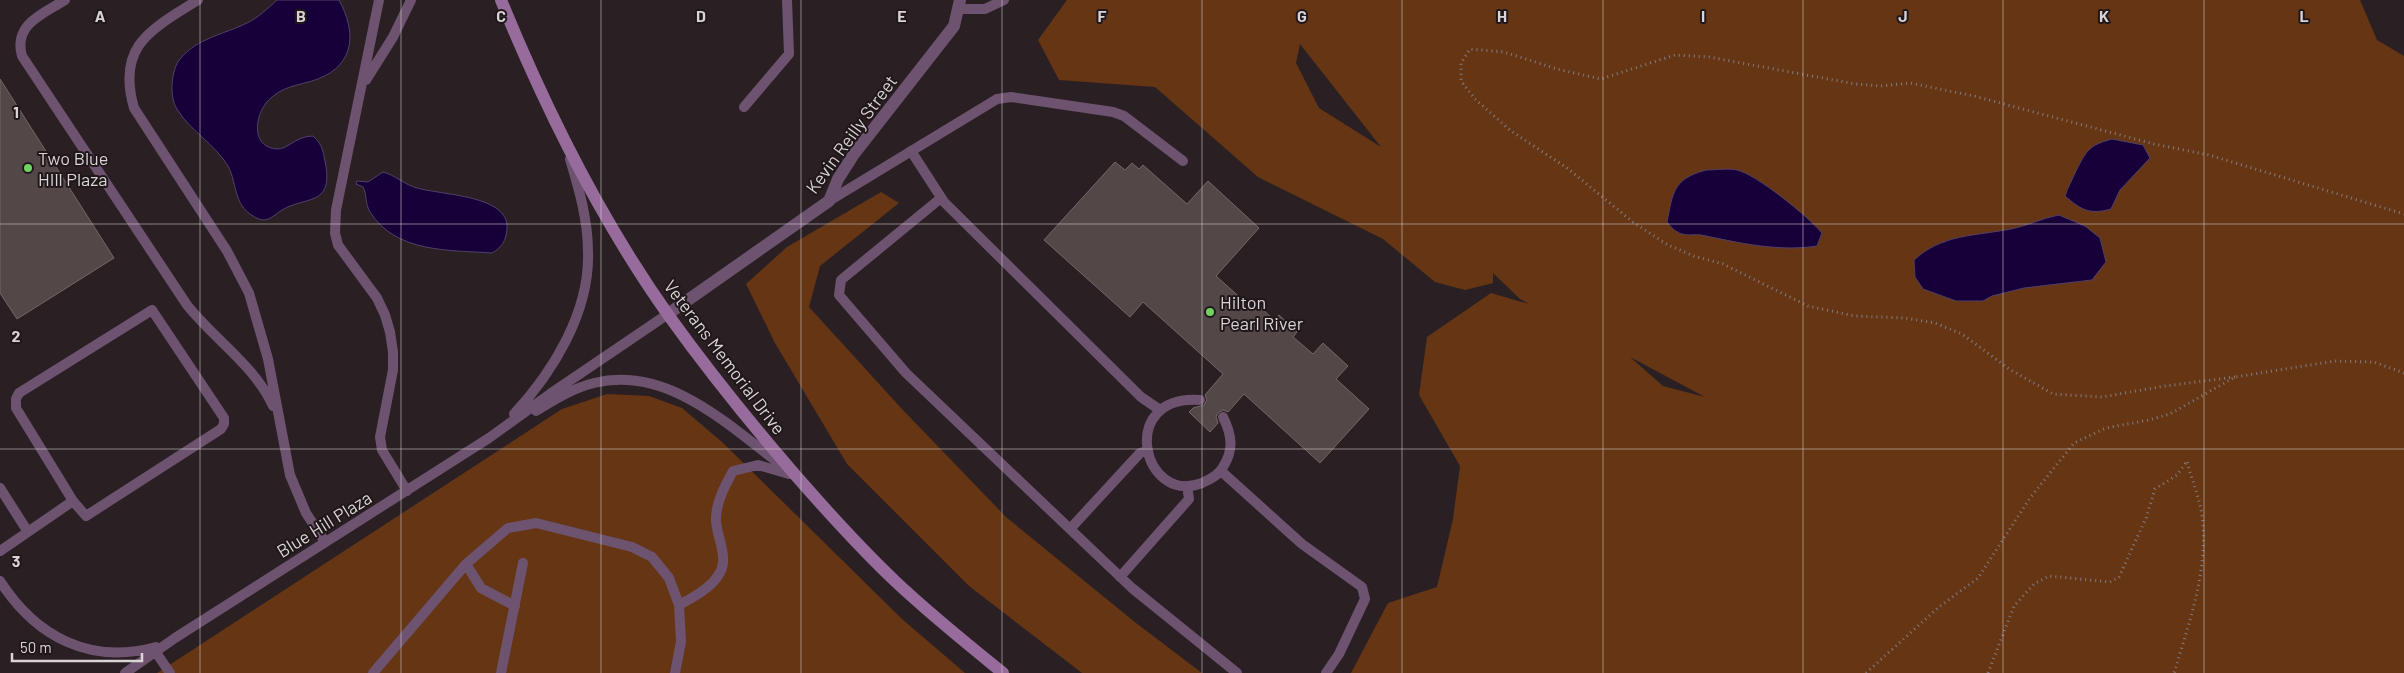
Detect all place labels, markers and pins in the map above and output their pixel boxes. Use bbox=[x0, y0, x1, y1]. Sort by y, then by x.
place label: Two Blue HIll Plaza bbox=[38, 147, 108, 190]
marker: Two Blue HIll Plaza bbox=[22, 162, 34, 174]
place label: Hilton Pearl River bbox=[1220, 291, 1304, 334]
marker: Hilton Pearl River bbox=[1204, 306, 1216, 318]

